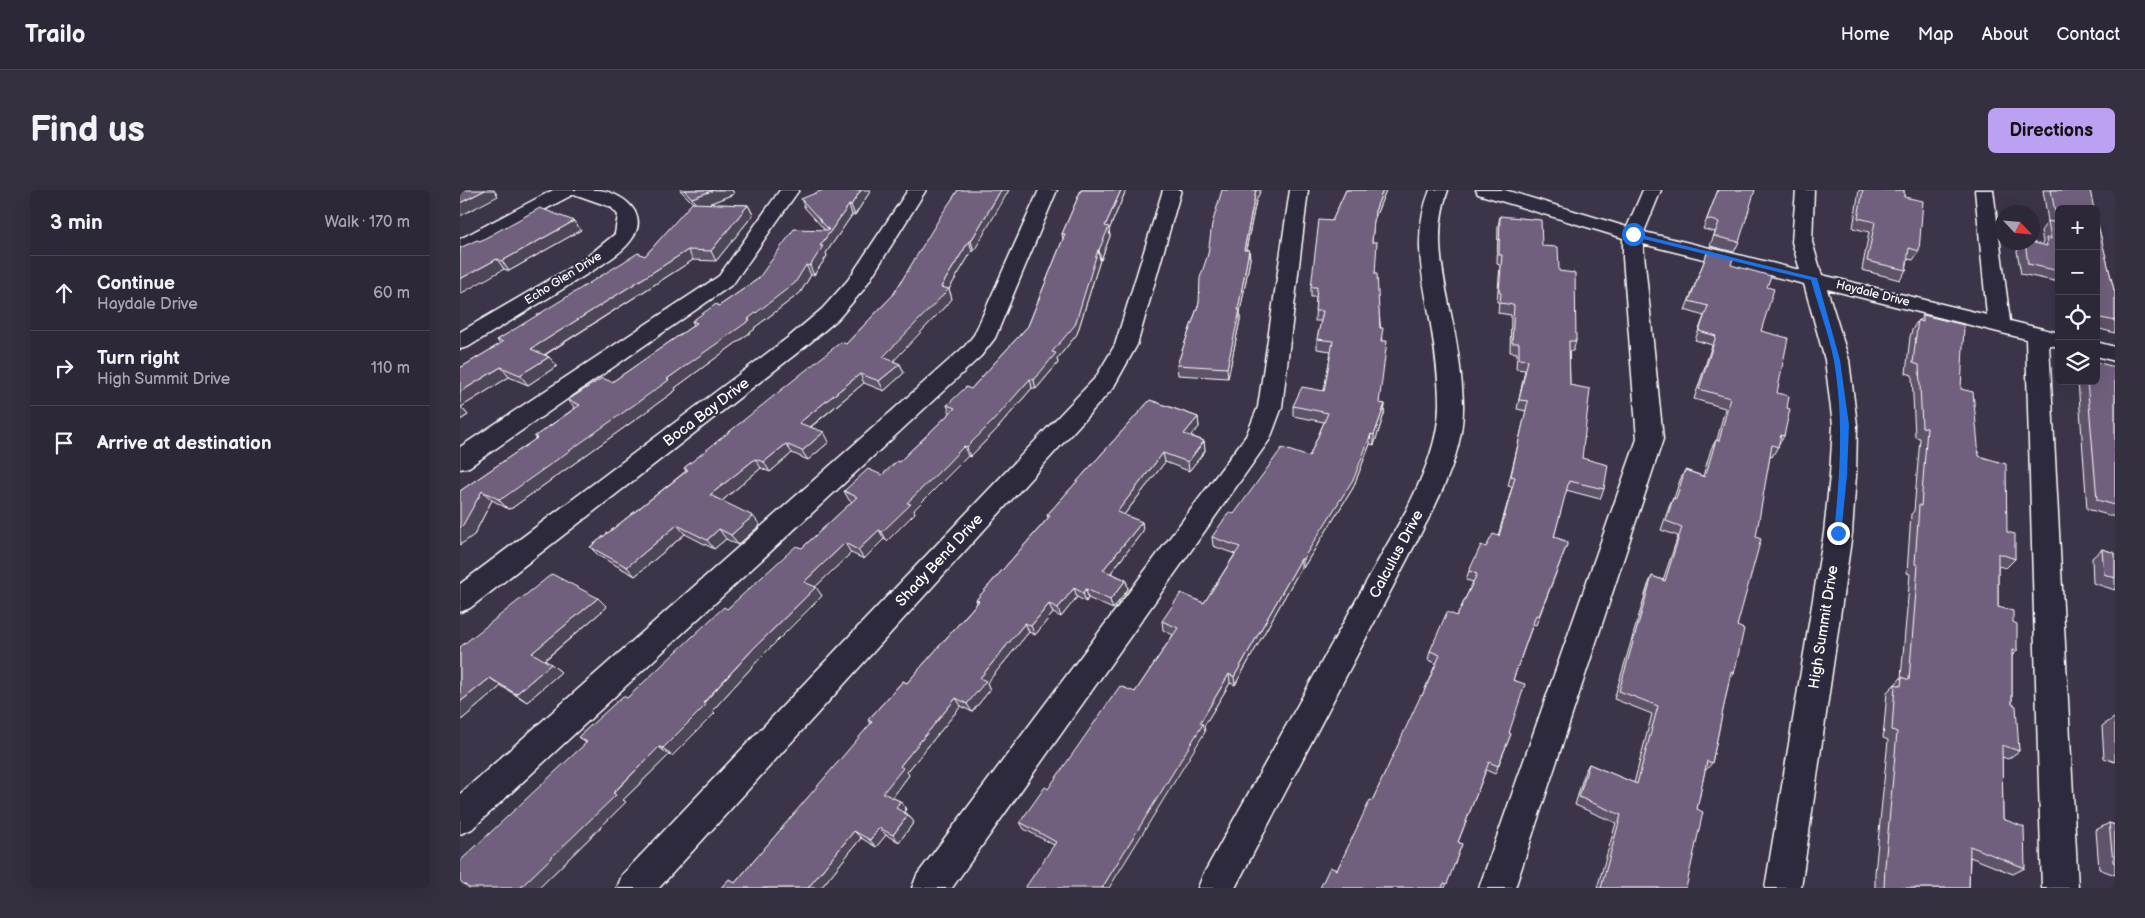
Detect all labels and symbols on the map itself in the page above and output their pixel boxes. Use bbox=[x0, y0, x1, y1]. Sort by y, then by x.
north arrow bbox=[1995, 205, 2040, 250]
route start bbox=[1622, 223, 1645, 246]
street label: Echo Glen Drive bbox=[522, 249, 605, 308]
street label: Haydale Drive bbox=[1834, 277, 1911, 310]
street label: Boca Bay Drive bbox=[659, 374, 753, 451]
street label: Calculus Drive bbox=[1365, 507, 1428, 602]
street label: Shady Bend Drive bbox=[892, 510, 987, 611]
route end bbox=[1827, 522, 1850, 545]
street label: High Summit Drive bbox=[1804, 564, 1843, 690]

